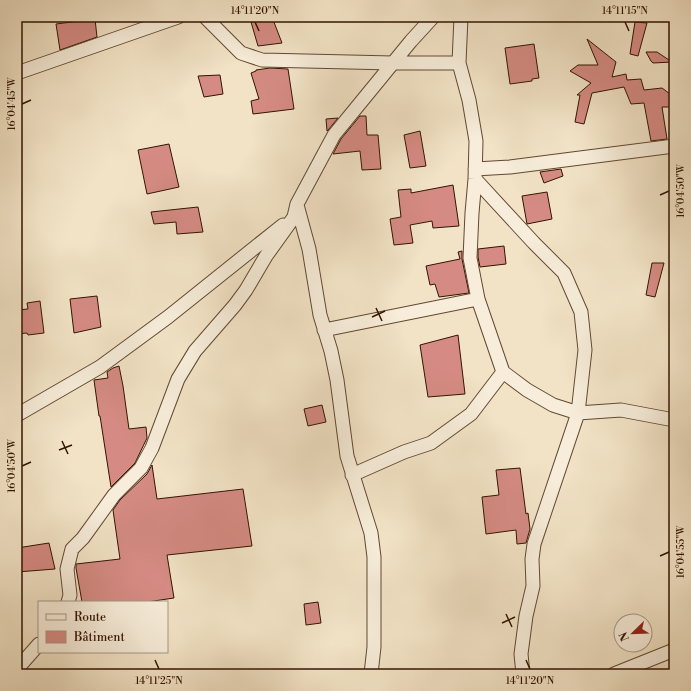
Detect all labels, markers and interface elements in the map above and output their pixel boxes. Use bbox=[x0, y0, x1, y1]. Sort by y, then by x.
text: 14°11'20"N bbox=[231, 5, 280, 17]
text: 14°11'15"N bbox=[602, 5, 648, 17]
text: 16°04'45"W bbox=[6, 77, 18, 130]
text: 16°04'50"W bbox=[675, 163, 687, 218]
text: 16°04'50"W bbox=[6, 438, 18, 493]
text: 16°04'55"W bbox=[675, 525, 687, 578]
legend bbox=[38, 601, 168, 653]
text: Route bbox=[74, 610, 106, 625]
north arrow bbox=[613, 613, 653, 653]
text: Bâtiment bbox=[73, 630, 125, 645]
text: N bbox=[616, 630, 633, 643]
text: 14°11'25"N bbox=[135, 675, 183, 687]
text: 14°11'20"N bbox=[506, 675, 555, 687]

